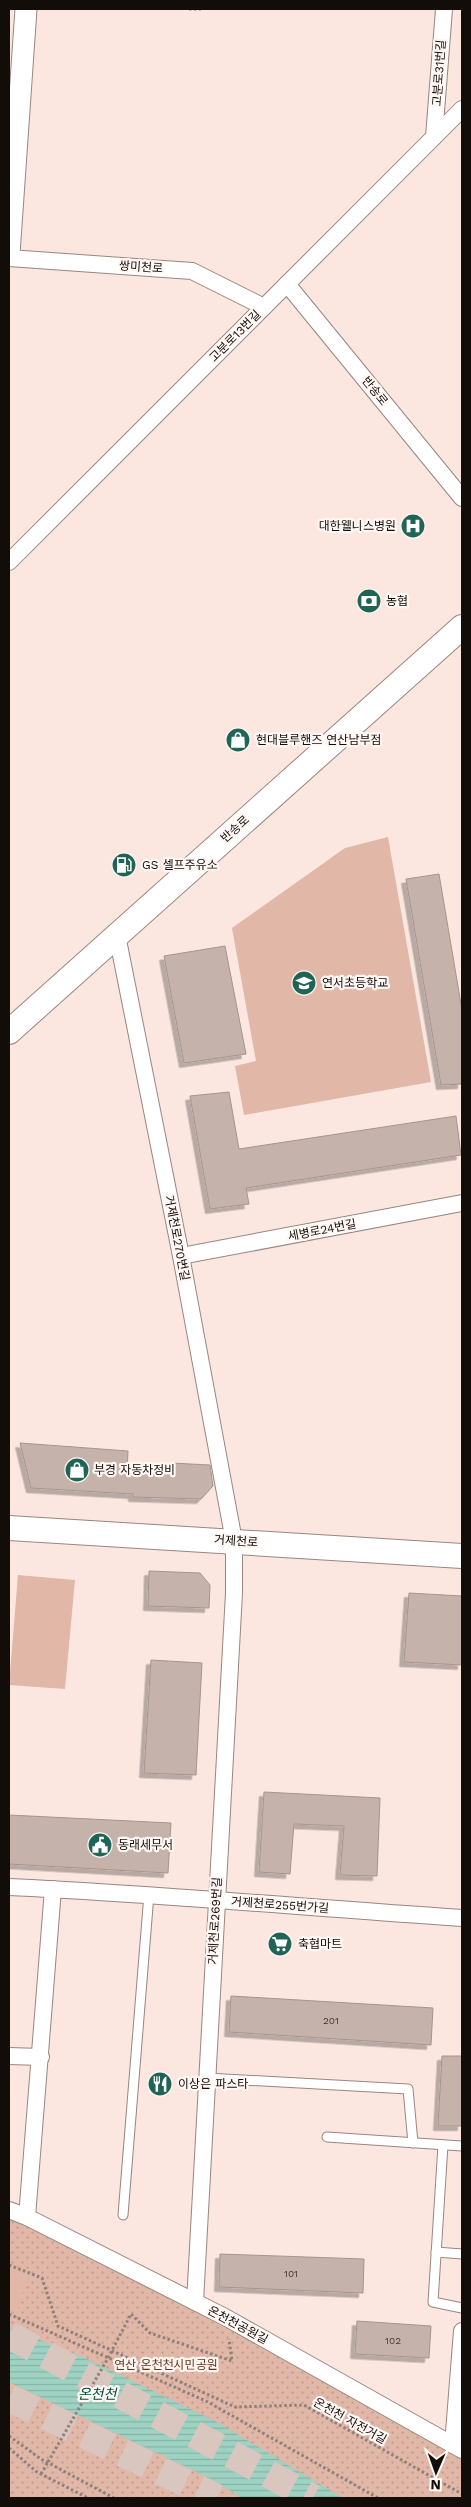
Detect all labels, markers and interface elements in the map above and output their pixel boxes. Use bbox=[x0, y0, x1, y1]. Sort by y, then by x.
street label: 고분로31번길 bbox=[430, 39, 448, 107]
street label: 쌍미천로 bbox=[118, 258, 164, 276]
street label: 고분로13번길 bbox=[206, 307, 264, 365]
street label: 반송로 bbox=[359, 374, 391, 408]
hospital icon: 대한웰니스병원 bbox=[400, 513, 426, 539]
place label: 대한웰니스병원 bbox=[319, 519, 396, 533]
bank icon: 농협 bbox=[356, 588, 382, 614]
place label: 농협 bbox=[386, 594, 408, 608]
shop icon: 현대블루핸즈 연산남부점 bbox=[225, 727, 251, 753]
place label: 현대블루핸즈 연산남부점 bbox=[256, 733, 382, 747]
street label: 반송로 bbox=[218, 813, 252, 845]
fuel station icon: GS 셀프주유소 bbox=[111, 852, 137, 878]
place label: GS 셀프주유소 bbox=[142, 858, 218, 872]
school or university icon: 연서초등학교 bbox=[291, 970, 317, 996]
place label: 연서초등학교 bbox=[322, 976, 388, 990]
street label: 거제천로270번길 bbox=[162, 1194, 192, 1282]
street label: 세병로24번길 bbox=[287, 1217, 357, 1243]
shop icon: 부경 자동차정비 bbox=[64, 1457, 90, 1483]
place label: 부경 자동차정비 bbox=[94, 1463, 175, 1477]
street label: 거제천로 bbox=[213, 1532, 259, 1550]
public building icon: 동래세무서 bbox=[87, 1832, 113, 1858]
place label: 동래세무서 bbox=[118, 1838, 173, 1852]
street label: 거제천로269번길 bbox=[206, 1877, 224, 1965]
street label: 거제천로255번가길 bbox=[231, 1895, 329, 1915]
supermarket icon: 축협마트 bbox=[267, 1931, 293, 1957]
place label: 축협마트 bbox=[298, 1937, 342, 1951]
house number: 201 bbox=[323, 2015, 339, 2026]
restaurant icon: 이상은 파스타 bbox=[147, 2071, 173, 2097]
place label: 이상은 파스타 bbox=[178, 2077, 248, 2091]
house number: 101 bbox=[284, 2268, 298, 2279]
street label: 온천천공원길 bbox=[205, 2303, 271, 2347]
house number: 102 bbox=[385, 2335, 401, 2346]
park label: 연산 온천천시민공원 bbox=[114, 2358, 218, 2372]
water label: 온천천 bbox=[78, 2386, 117, 2402]
street label: 온천천 자전거길 bbox=[311, 2395, 389, 2447]
north arrow bbox=[411, 2447, 461, 2497]
text: N bbox=[430, 2477, 441, 2493]

